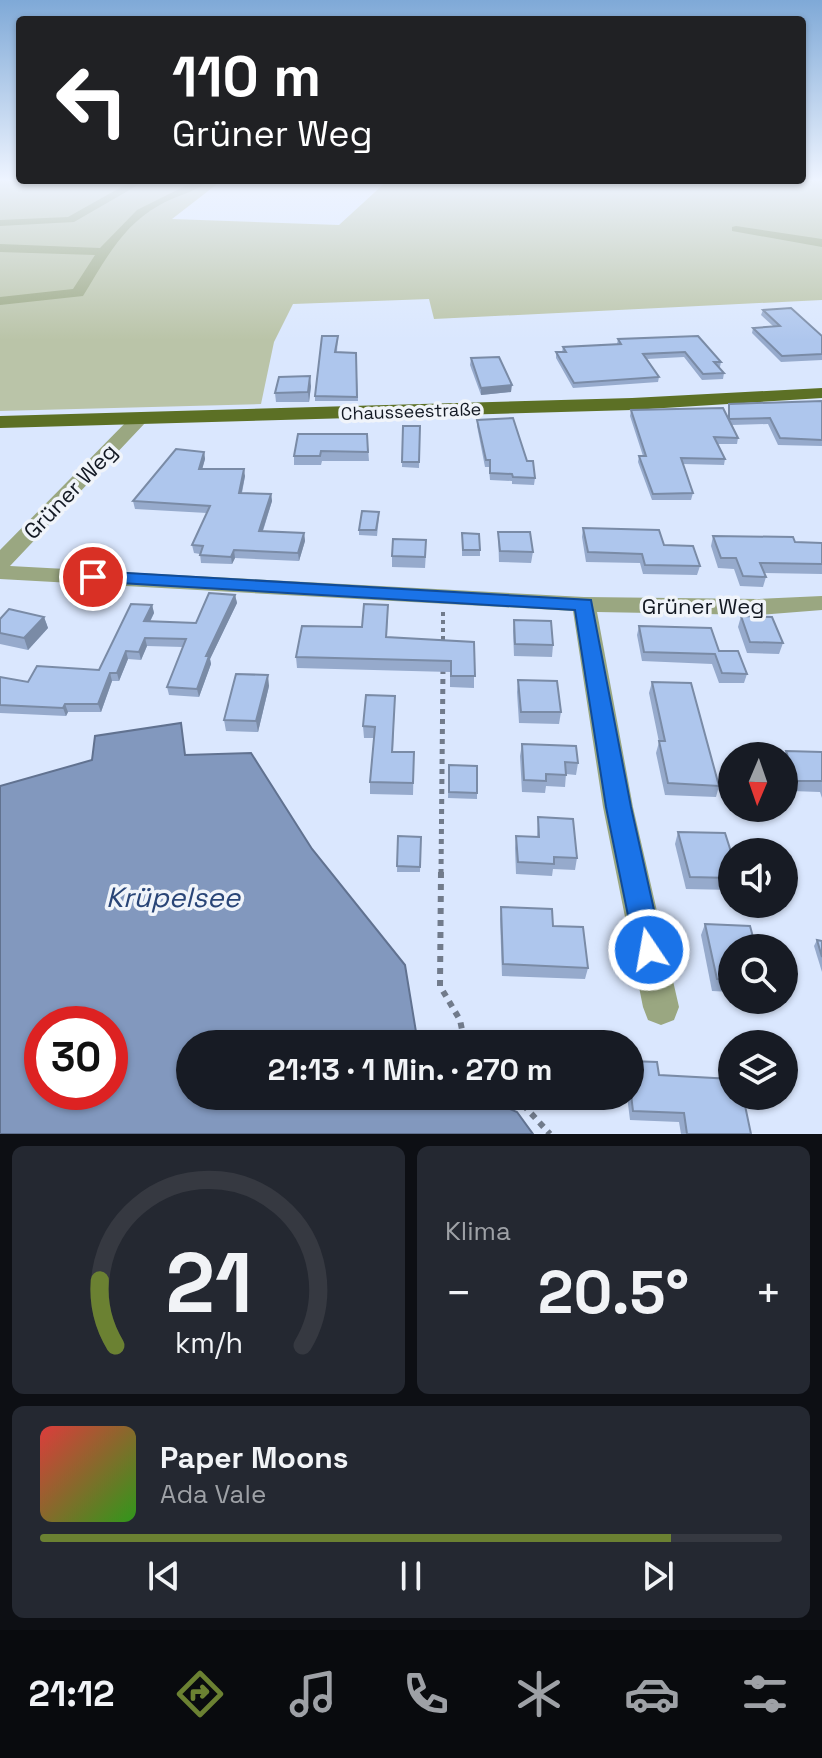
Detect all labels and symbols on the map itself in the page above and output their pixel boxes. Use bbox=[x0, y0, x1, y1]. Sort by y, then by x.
street label: Chausseestraße bbox=[340, 397, 482, 425]
street label: Grüner Weg bbox=[17, 437, 123, 545]
pin bbox=[59, 543, 127, 611]
street label: Grüner Weg bbox=[642, 592, 764, 620]
north arrow bbox=[718, 742, 798, 822]
water label: Krüpelsee bbox=[106, 879, 241, 915]
position arrow bbox=[607, 908, 691, 992]
speed limit sign: 30 bbox=[24, 1006, 128, 1110]

